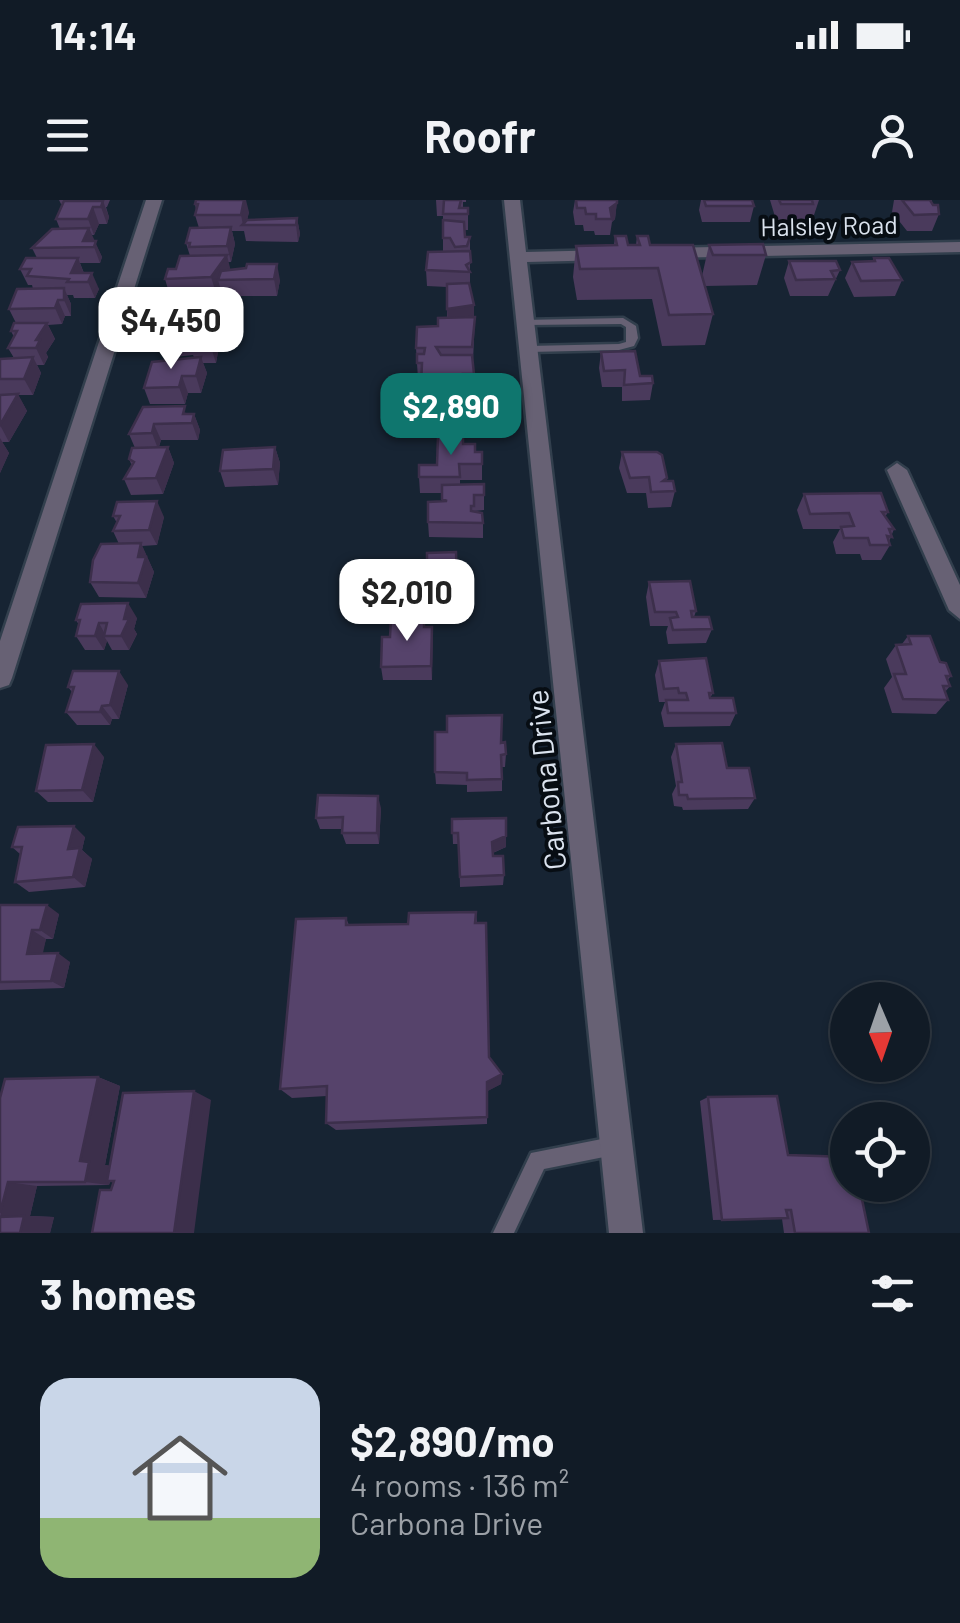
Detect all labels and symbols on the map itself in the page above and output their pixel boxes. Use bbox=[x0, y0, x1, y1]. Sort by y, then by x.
street label: Halsley Road bbox=[760, 209, 898, 241]
pin: $4,450 bbox=[90, 287, 252, 372]
pin: $2,890 bbox=[370, 373, 532, 458]
pin: $2,010 bbox=[326, 559, 488, 644]
street label: Carbona Drive bbox=[518, 688, 572, 872]
north arrow bbox=[830, 982, 930, 1082]

